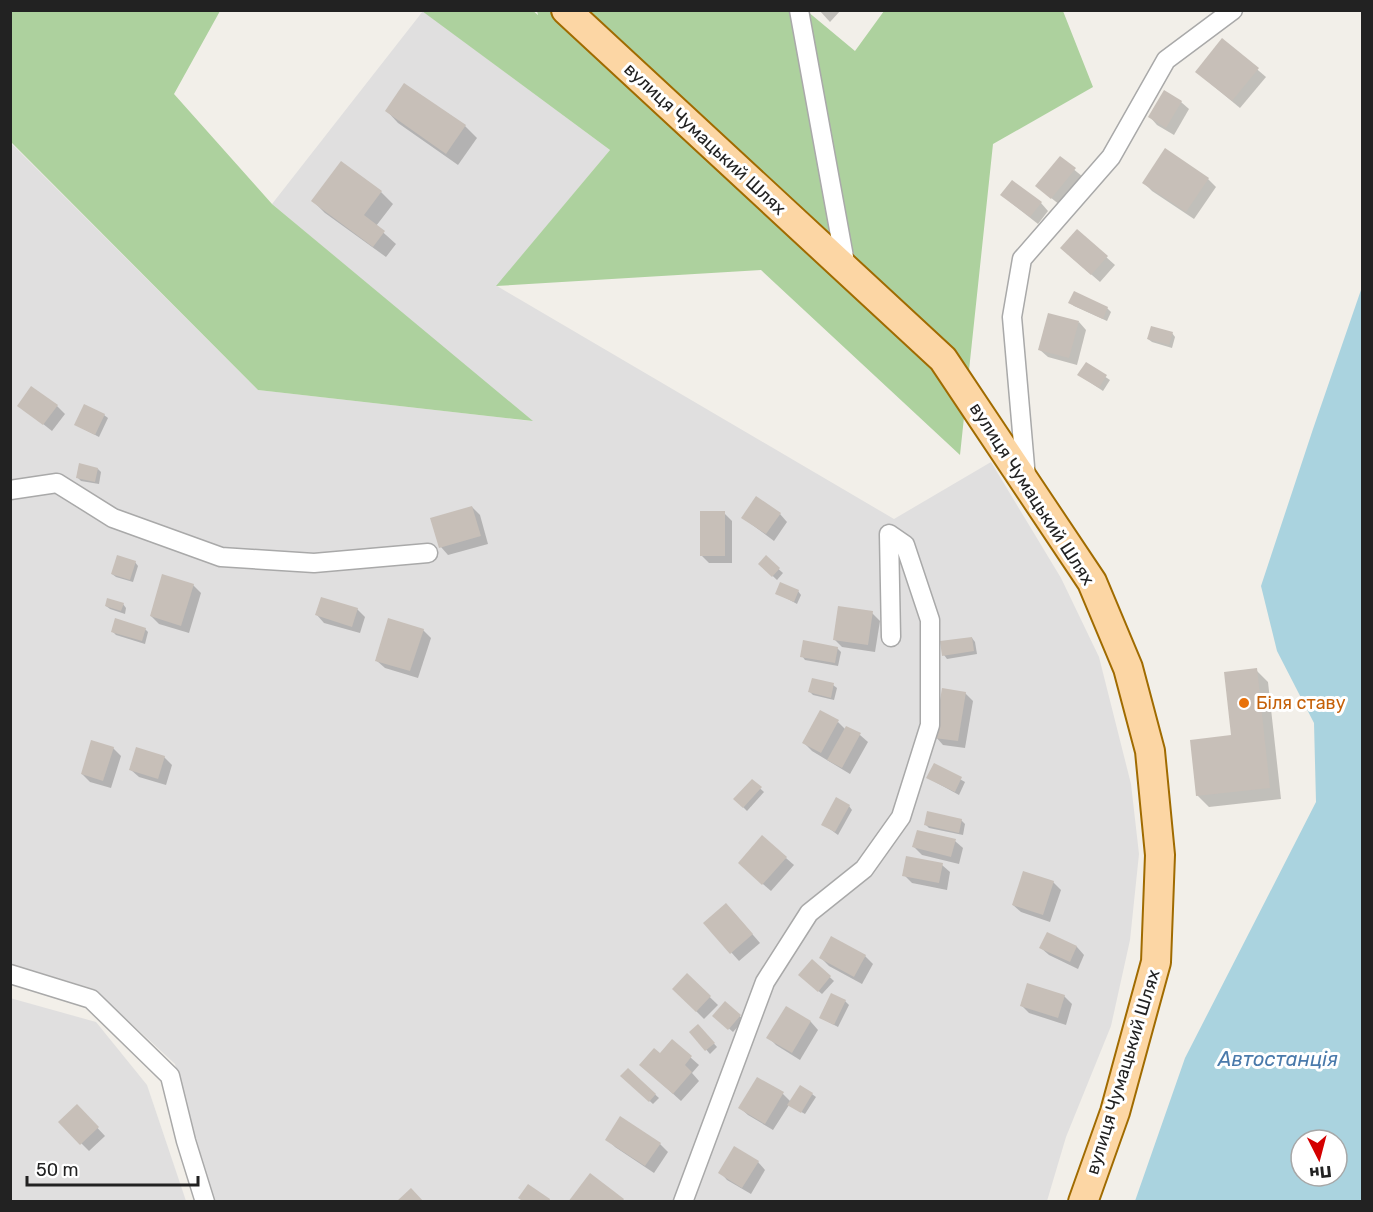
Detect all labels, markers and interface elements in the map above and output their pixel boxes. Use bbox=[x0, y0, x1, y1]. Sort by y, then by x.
street label: вулиця Чумацький Шлях bbox=[619, 58, 791, 220]
street label: вулиця Чумацький Шлях bbox=[965, 399, 1099, 590]
place label: Біля ставу bbox=[1256, 692, 1346, 714]
marker: Біля ставу bbox=[1237, 696, 1251, 710]
street label: вулиця Чумацький Шлях bbox=[1081, 967, 1165, 1177]
water label: Автостанція bbox=[1217, 1047, 1338, 1071]
north arrow bbox=[1289, 1128, 1349, 1188]
scale bar bbox=[27, 1149, 198, 1187]
text: 50 m bbox=[36, 1159, 79, 1181]
text: Пн bbox=[1309, 1162, 1333, 1183]

